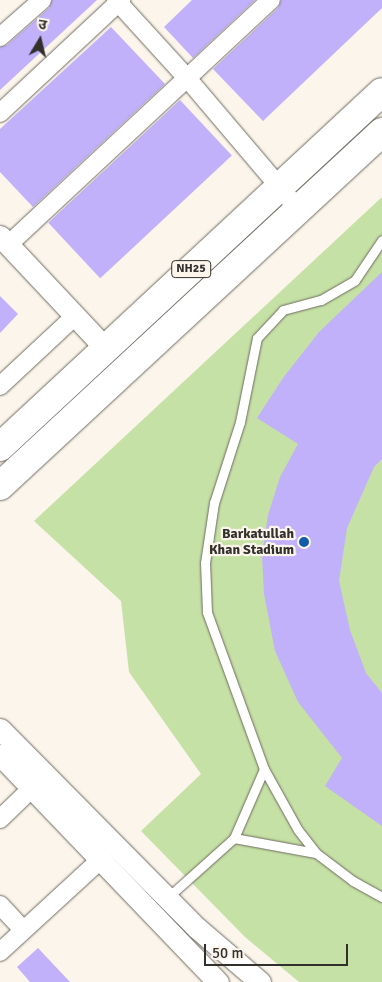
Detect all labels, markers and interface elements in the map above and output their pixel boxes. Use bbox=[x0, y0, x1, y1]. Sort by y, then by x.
north arrow bbox=[15, 15, 65, 65]
text: उ bbox=[37, 16, 48, 34]
road number: NH25 bbox=[171, 260, 211, 278]
place label: Barkatullah Khan Stadium bbox=[209, 526, 294, 558]
marker: Barkatullah Khan Stadium bbox=[298, 536, 310, 548]
scale bar bbox=[207, 934, 351, 966]
text: 50 m bbox=[212, 944, 243, 962]

